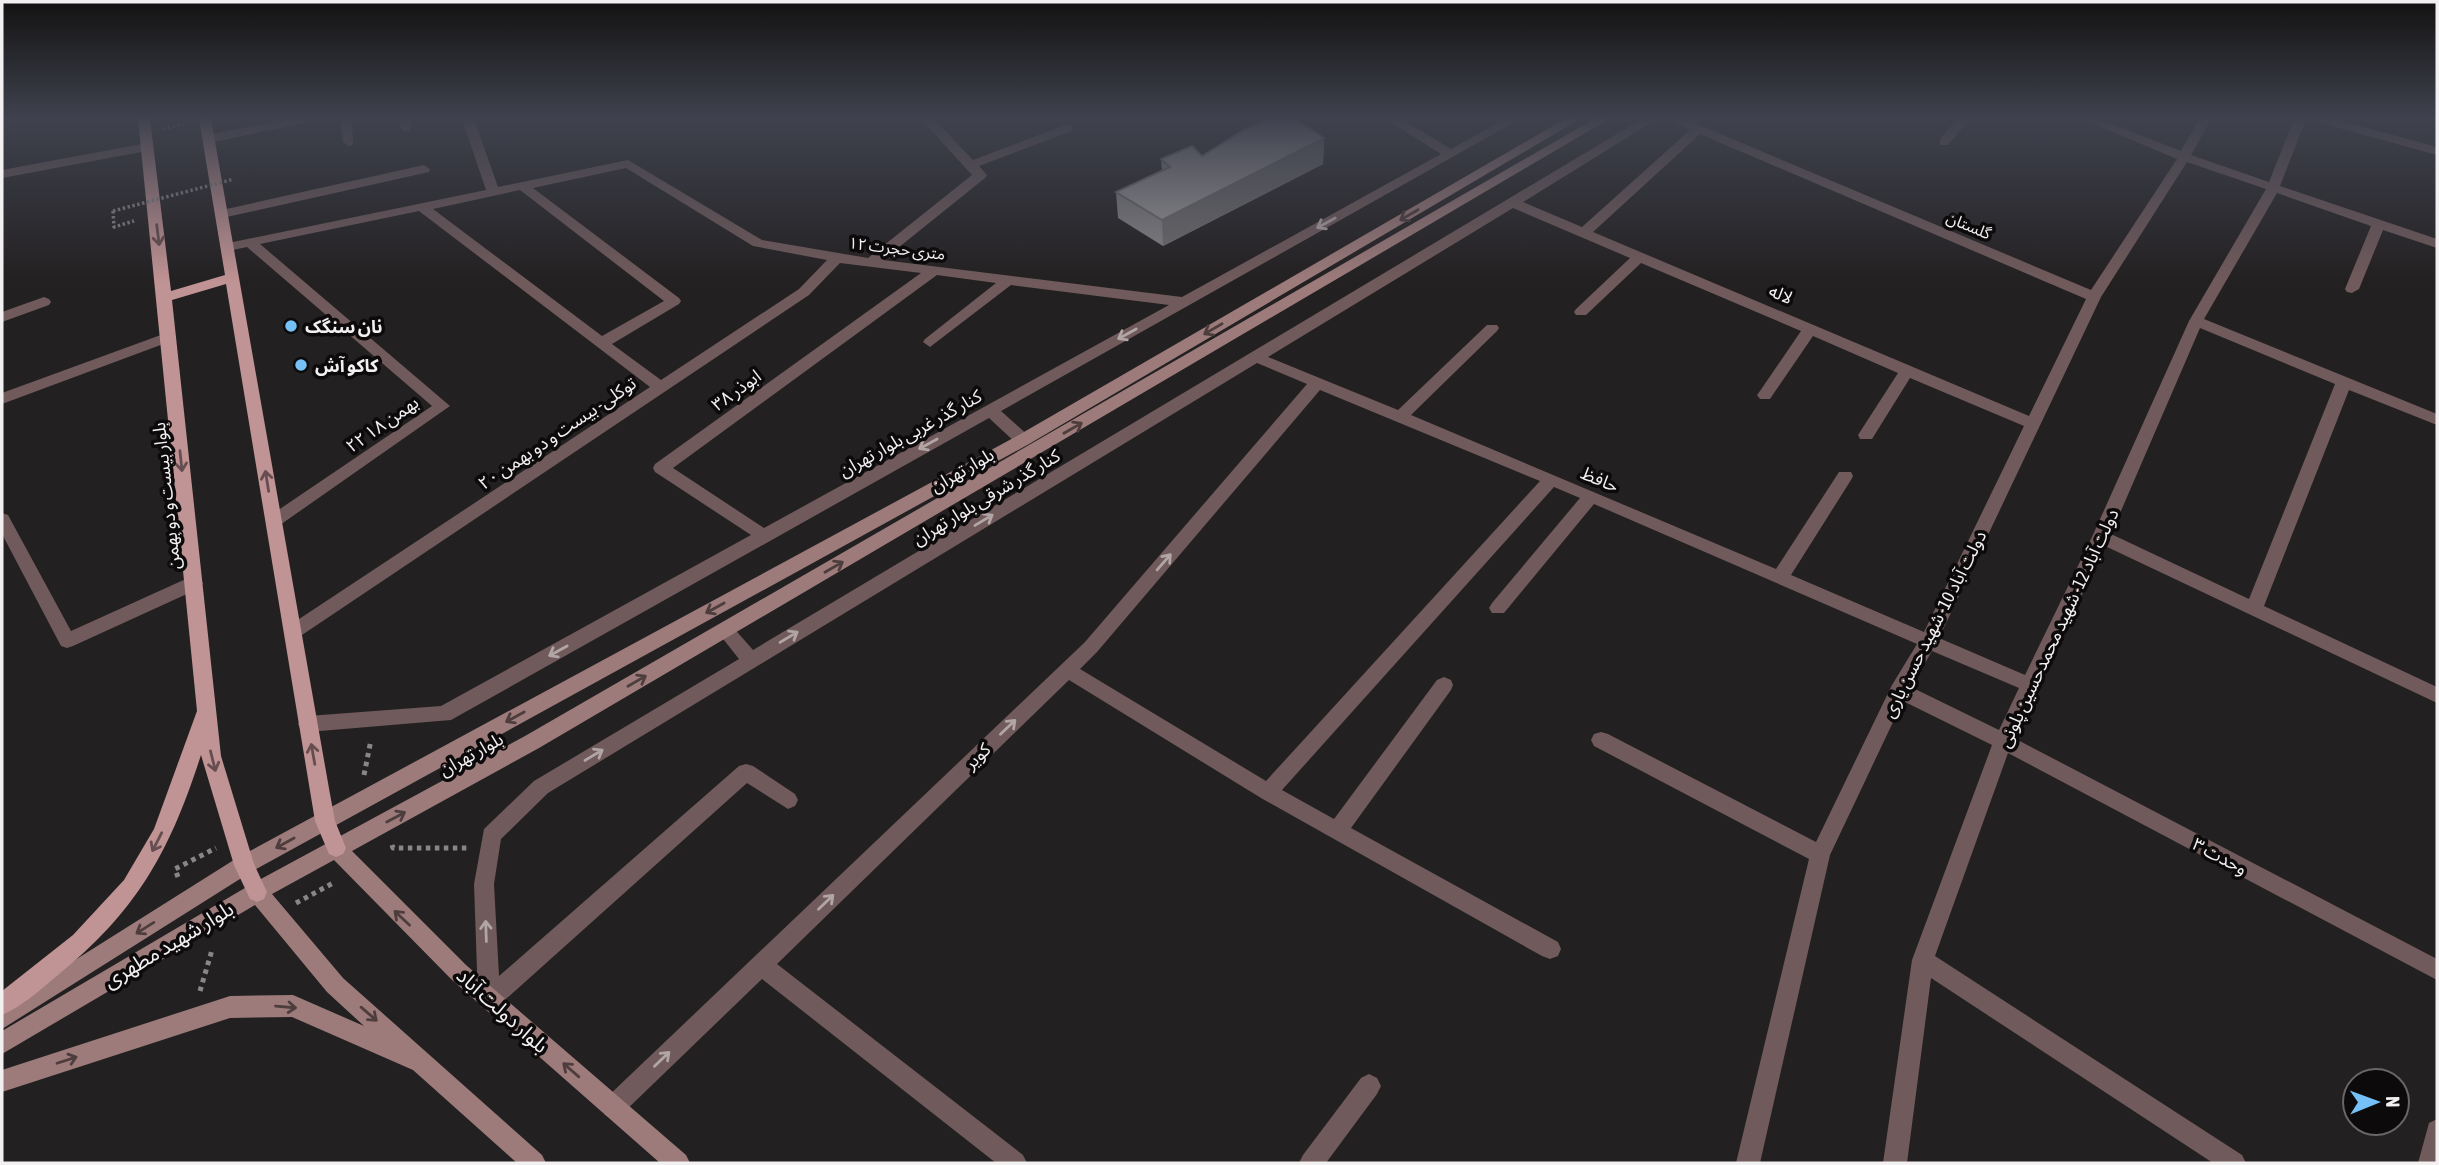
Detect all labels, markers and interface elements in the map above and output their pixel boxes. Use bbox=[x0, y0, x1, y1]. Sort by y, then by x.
one-way arrow bbox=[1400, 208, 1420, 222]
street label: گلستان bbox=[1944, 208, 1994, 243]
one-way arrow bbox=[1316, 216, 1336, 230]
one-way arrow bbox=[151, 223, 164, 246]
street label: ۱۲ متری حجرت bbox=[847, 233, 946, 264]
street label: لاله bbox=[1766, 280, 1796, 308]
place label: نان سنگک bbox=[305, 316, 383, 337]
marker: نان سنگک bbox=[283, 318, 299, 334]
one-way arrow bbox=[1203, 322, 1223, 336]
one-way arrow bbox=[1117, 327, 1137, 341]
place label: کاکو آش bbox=[315, 355, 379, 376]
marker: کاکو آش bbox=[293, 357, 309, 373]
street label: ۳۸ ابوذر bbox=[707, 365, 765, 416]
street label: توکلی- بیست و دو بهمن ۲۰ bbox=[474, 372, 641, 495]
street label: کنار گذر غربی بلوار تهران bbox=[835, 385, 985, 481]
street label: ۲۲ بهمن ۱۸ bbox=[342, 391, 423, 457]
street label: بلوار بیست و دو بهمن bbox=[148, 421, 185, 571]
one-way arrow bbox=[1062, 421, 1083, 434]
one-way arrow bbox=[918, 438, 939, 452]
street label: بلوار تهران bbox=[926, 443, 998, 497]
street label: کنار گذر شرقی بلوار تهران bbox=[908, 444, 1065, 550]
one-way arrow bbox=[175, 450, 188, 472]
street label: حافظ bbox=[1578, 462, 1622, 496]
one-way arrow bbox=[260, 470, 273, 493]
street label: دولت آباد 12- شهید محمدحسین پلونی bbox=[1993, 505, 2124, 751]
one-way arrow bbox=[973, 513, 993, 527]
street label: دولت آباد 10- شهید حسن یاری bbox=[1878, 527, 1991, 721]
one-way arrow bbox=[1156, 553, 1172, 571]
one-way arrow bbox=[823, 560, 843, 574]
one-way arrow bbox=[705, 602, 726, 615]
one-way arrow bbox=[778, 630, 798, 644]
one-way arrow bbox=[548, 644, 569, 658]
one-way arrow bbox=[626, 674, 647, 687]
one-way arrow bbox=[505, 711, 526, 724]
one-way arrow bbox=[999, 719, 1016, 736]
street label: بلوار تهران bbox=[435, 728, 507, 781]
street label: کویر bbox=[959, 738, 996, 775]
one-way arrow bbox=[306, 743, 319, 766]
one-way arrow bbox=[583, 747, 603, 761]
one-way arrow bbox=[207, 749, 220, 772]
one-way arrow bbox=[385, 809, 406, 823]
one-way arrow bbox=[150, 832, 164, 852]
street label: وحدت ۳ bbox=[2189, 833, 2251, 879]
one-way arrow bbox=[275, 836, 295, 850]
one-way arrow bbox=[817, 893, 834, 910]
street label: بلوار شهید مطهری bbox=[99, 896, 238, 993]
one-way arrow bbox=[394, 909, 411, 926]
one-way arrow bbox=[480, 920, 493, 943]
one-way arrow bbox=[136, 922, 156, 936]
street label: بلوار دولت آباد bbox=[452, 963, 554, 1058]
one-way arrow bbox=[274, 1001, 296, 1014]
one-way arrow bbox=[359, 1006, 377, 1022]
one-way arrow bbox=[654, 1051, 671, 1068]
one-way arrow bbox=[55, 1053, 77, 1065]
one-way arrow bbox=[562, 1062, 580, 1078]
north arrow bbox=[2341, 1067, 2411, 1137]
text: N bbox=[2382, 1096, 2404, 1108]

